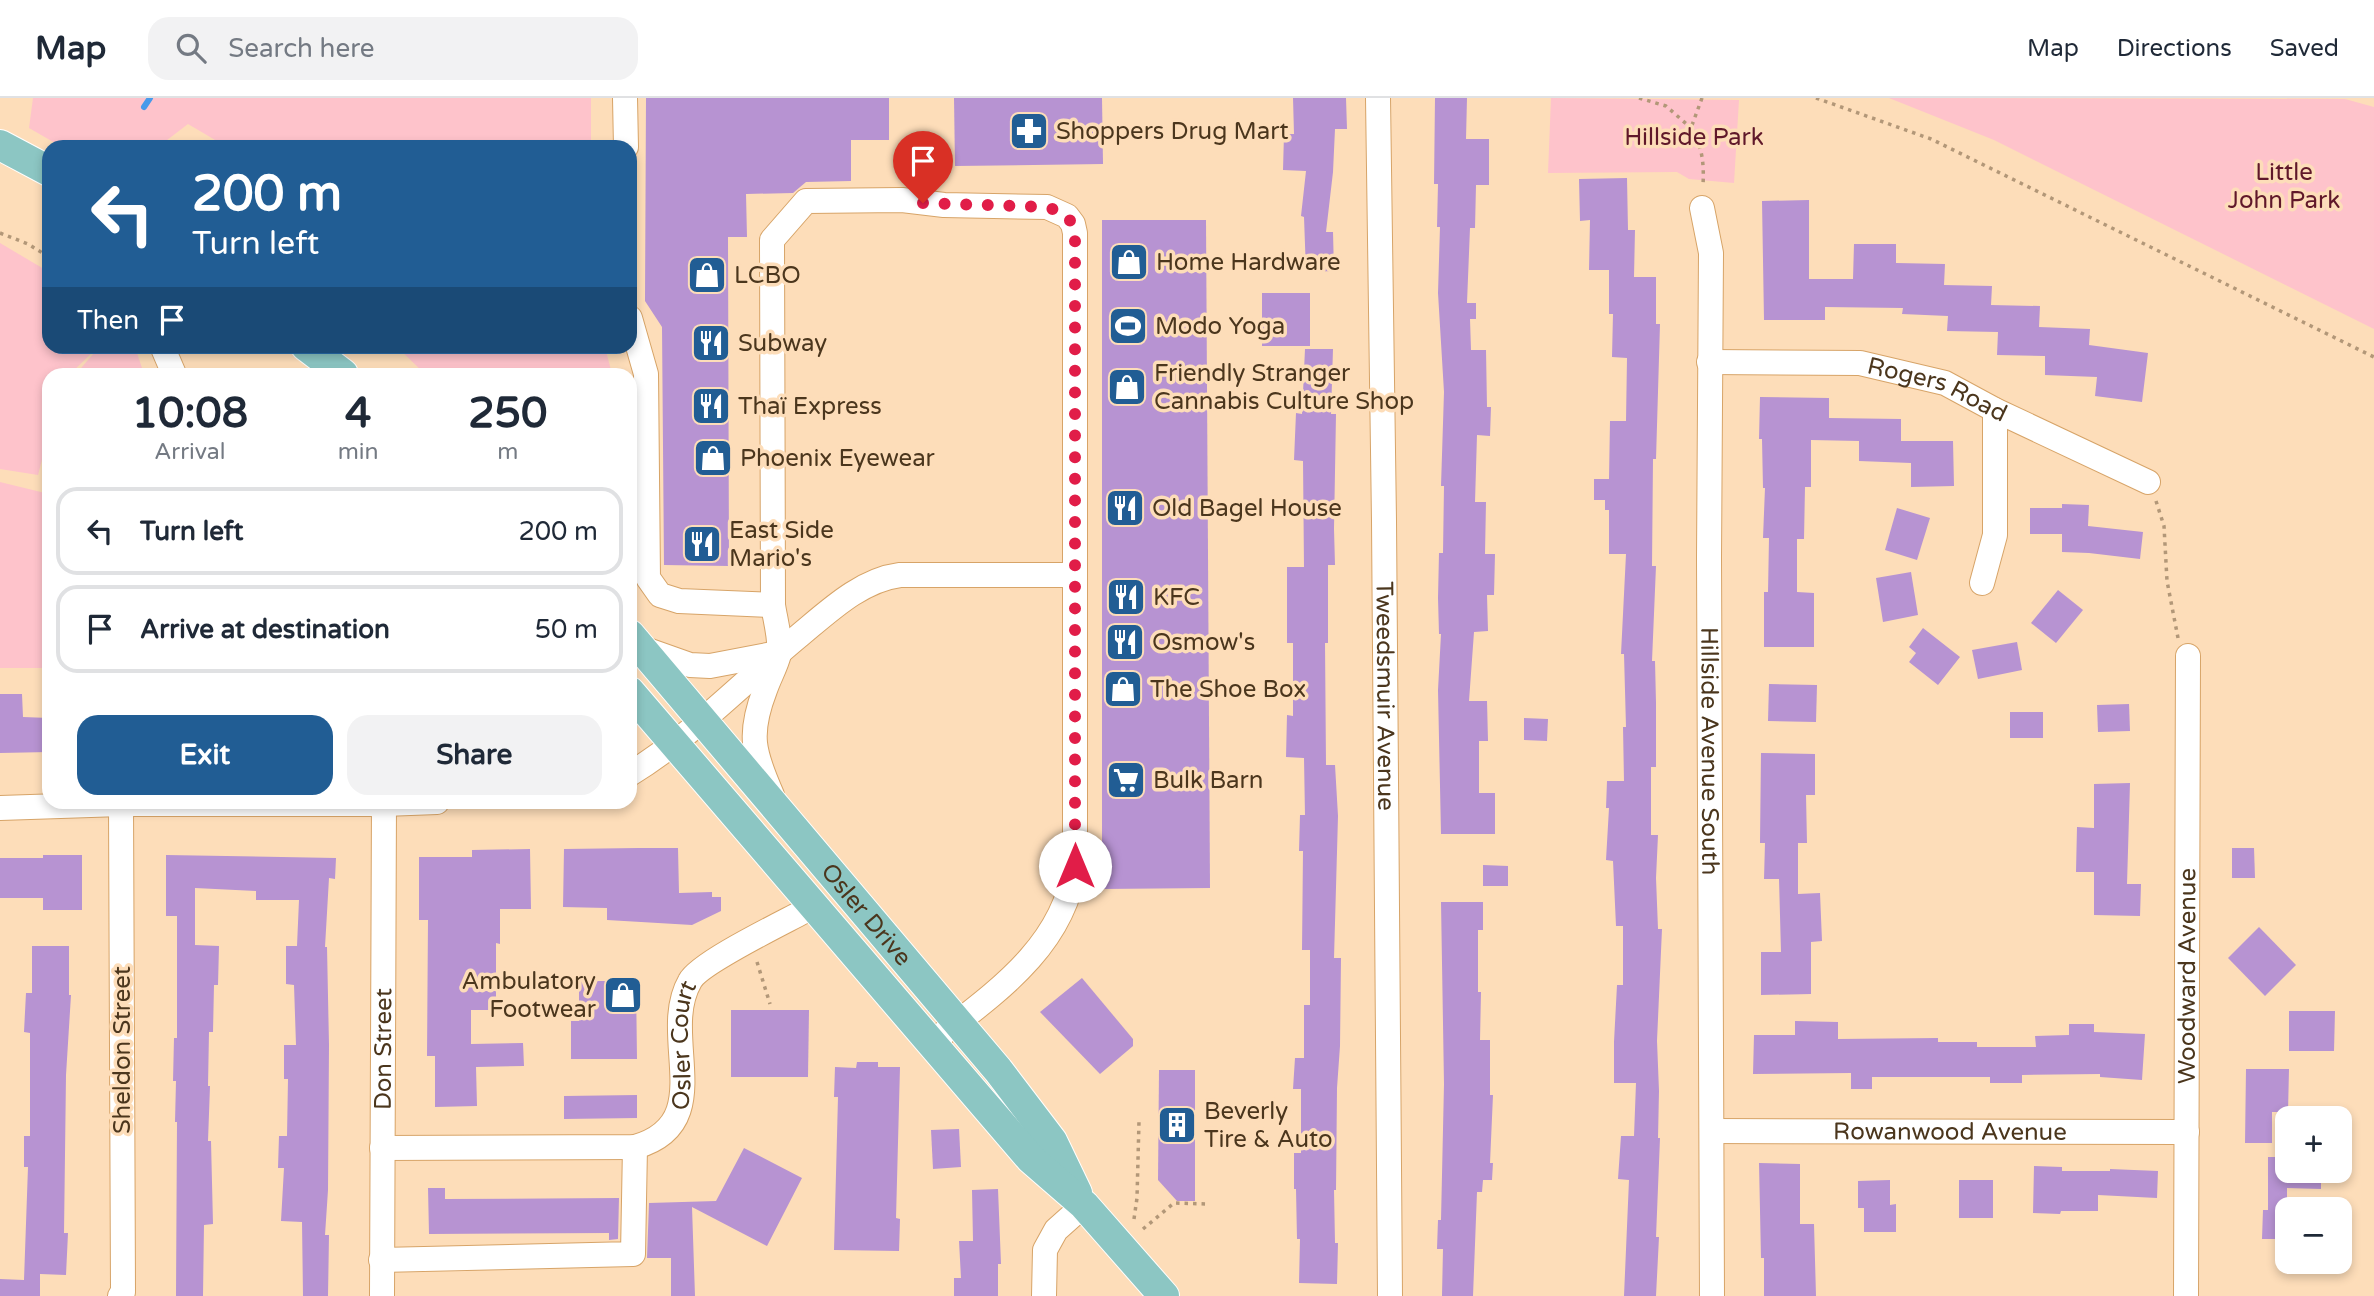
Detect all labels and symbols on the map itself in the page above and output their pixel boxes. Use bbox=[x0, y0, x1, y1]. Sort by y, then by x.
pharmacy icon: Shoppers Drug Mart bbox=[1008, 110, 1050, 152]
place label: Shoppers Drug Mart bbox=[1056, 117, 1289, 146]
park label: Hillside Park bbox=[1624, 123, 1764, 152]
pin bbox=[893, 131, 953, 203]
park label: Little John Park bbox=[2228, 158, 2340, 215]
shop icon: Home Hardware bbox=[1108, 241, 1150, 283]
place label: Home Hardware bbox=[1156, 248, 1341, 277]
shop icon: LCBO bbox=[686, 254, 728, 296]
place label: LCBO bbox=[734, 261, 801, 290]
sports icon: Modo Yoga bbox=[1107, 305, 1149, 347]
place label: Modo Yoga bbox=[1155, 312, 1285, 341]
restaurant icon: Subway bbox=[690, 322, 732, 364]
place label: Subway bbox=[738, 329, 827, 358]
street label: Rogers Road bbox=[1864, 351, 2012, 429]
place label: Friendly Stranger Cannabis Culture Shop bbox=[1154, 359, 1414, 416]
shop icon: Friendly Stranger Cannabis Culture Shop bbox=[1106, 366, 1148, 408]
restaurant icon: Thaï Express bbox=[690, 385, 732, 427]
place label: Thaï Express bbox=[738, 392, 882, 421]
shop icon: Phoenix Eyewear bbox=[692, 437, 734, 479]
place label: Phoenix Eyewear bbox=[740, 444, 936, 473]
restaurant icon: Old Bagel House bbox=[1104, 487, 1146, 529]
place label: Old Bagel House bbox=[1152, 494, 1342, 523]
place label: East Side Mario's bbox=[729, 516, 834, 573]
restaurant icon: East Side Mario's bbox=[681, 523, 723, 565]
restaurant icon: KFC bbox=[1105, 576, 1147, 618]
street label: Tweedsmuir Avenue bbox=[1369, 581, 1400, 811]
place label: KFC bbox=[1153, 583, 1200, 612]
restaurant icon: Osmow's bbox=[1104, 621, 1146, 663]
street label: Hillside Avenue South bbox=[1694, 627, 1724, 875]
place label: Osmow's bbox=[1152, 628, 1255, 657]
shop icon: The Shoe Box bbox=[1102, 668, 1144, 710]
place label: The Shoe Box bbox=[1150, 675, 1306, 704]
supermarket icon: Bulk Barn bbox=[1105, 759, 1147, 801]
place label: Bulk Barn bbox=[1153, 766, 1263, 795]
position arrow bbox=[1038, 829, 1112, 903]
street label: Osler Drive bbox=[815, 858, 917, 972]
street label: Woodward Avenue bbox=[2173, 868, 2202, 1084]
street label: Sheldon Street bbox=[108, 966, 137, 1134]
place label: Ambulatory Footwear bbox=[462, 967, 597, 1024]
shop icon: Ambulatory Footwear bbox=[602, 974, 644, 1016]
street label: Osler Court bbox=[666, 976, 703, 1112]
street label: Don Street bbox=[369, 988, 398, 1110]
place label: Beverly Tire & Auto bbox=[1204, 1097, 1333, 1154]
building icon: Beverly Tire & Auto bbox=[1156, 1104, 1198, 1146]
street label: Rowanwood Avenue bbox=[1833, 1117, 2067, 1147]

